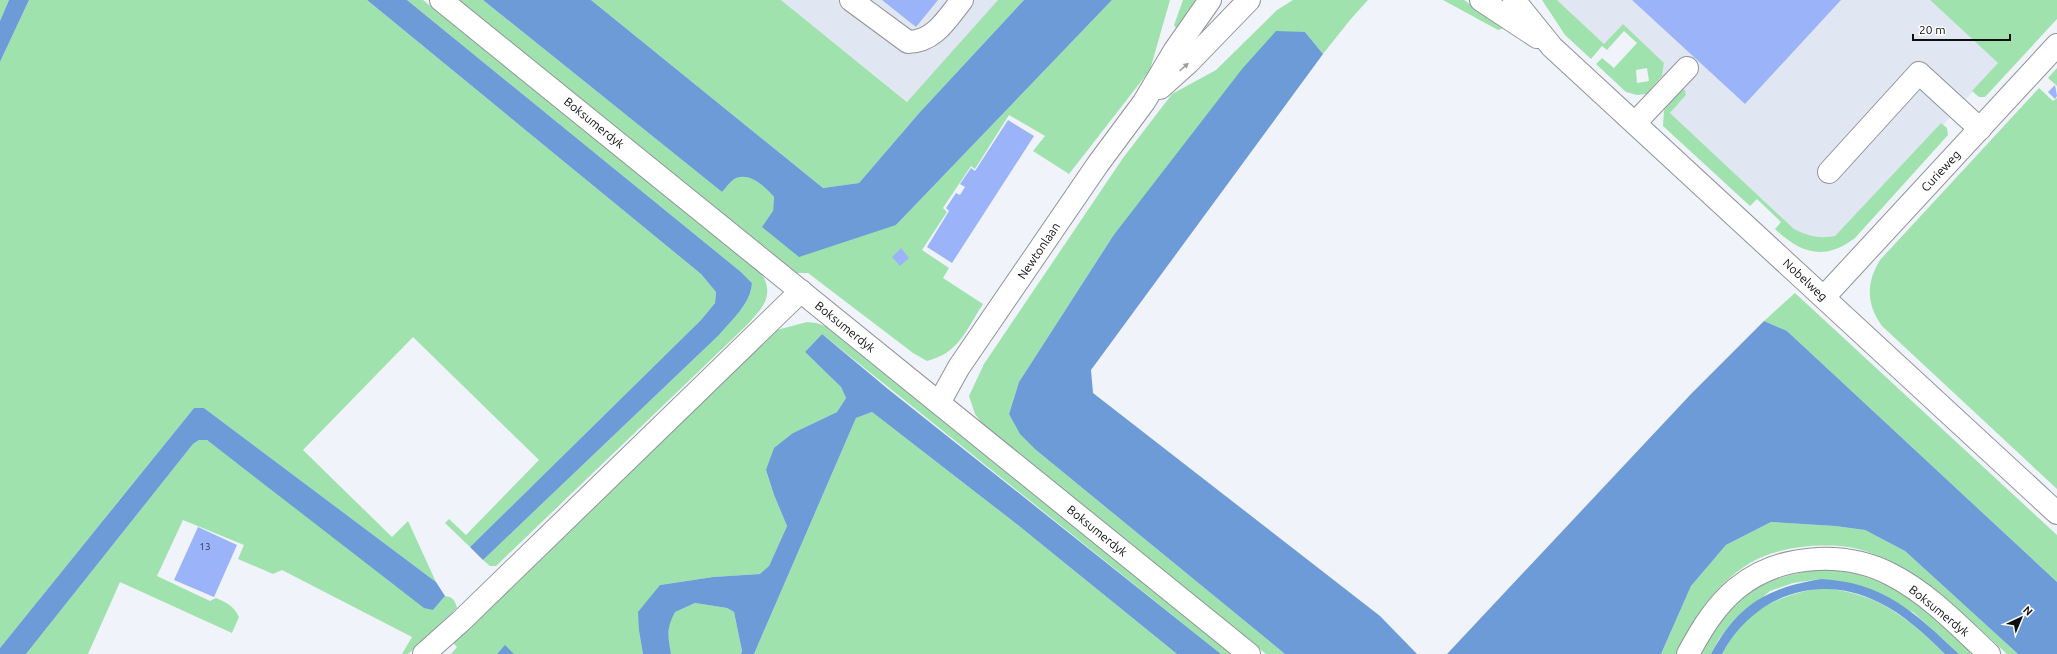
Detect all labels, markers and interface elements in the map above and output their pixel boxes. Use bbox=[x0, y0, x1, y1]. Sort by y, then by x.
scale bar bbox=[1913, 16, 2010, 42]
text: 20 m bbox=[1919, 23, 1946, 36]
one-way arrow bbox=[1179, 63, 1189, 72]
street label: Boksumerdyk bbox=[562, 95, 627, 151]
street label: Curieweg bbox=[1918, 148, 1963, 194]
street label: Newtonlaan bbox=[1015, 220, 1062, 281]
street label: Nobelweg bbox=[1781, 256, 1830, 303]
street label: Boksumerdyk bbox=[813, 299, 878, 355]
street label: Boksumerdyk bbox=[1065, 503, 1130, 559]
house number: 13 bbox=[199, 541, 211, 552]
street label: Boksumerdyk bbox=[1907, 583, 1972, 639]
north arrow bbox=[2001, 598, 2041, 638]
text: N bbox=[2021, 604, 2035, 618]

